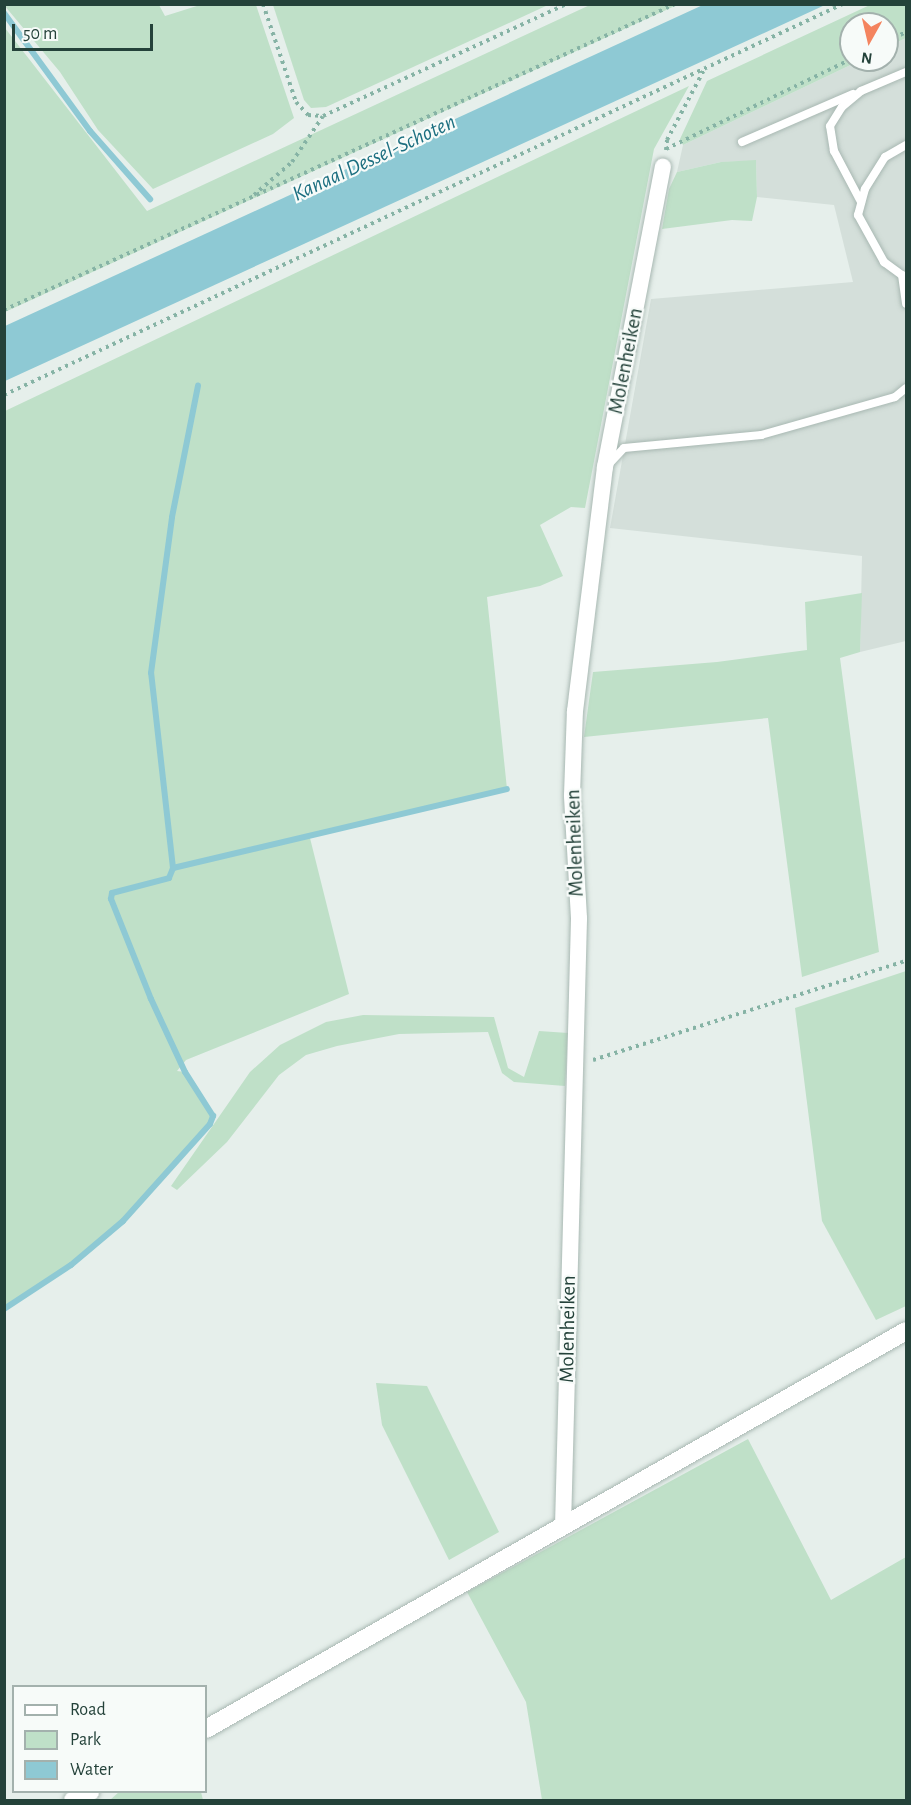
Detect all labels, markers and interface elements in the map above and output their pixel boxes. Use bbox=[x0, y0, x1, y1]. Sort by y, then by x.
scale bar bbox=[15, 12, 156, 50]
north arrow bbox=[839, 12, 899, 72]
text: 50 m bbox=[23, 25, 57, 43]
text: N bbox=[860, 49, 873, 67]
water label: Kanaal Dessel-Schoten bbox=[288, 109, 460, 207]
street label: Molenheiken bbox=[603, 306, 649, 416]
street label: Molenheiken bbox=[561, 789, 589, 897]
street label: Molenheiken bbox=[554, 1275, 582, 1383]
legend bbox=[12, 1685, 207, 1793]
text: Road bbox=[70, 1701, 106, 1719]
text: Park bbox=[70, 1731, 101, 1749]
text: Water bbox=[70, 1761, 113, 1779]

